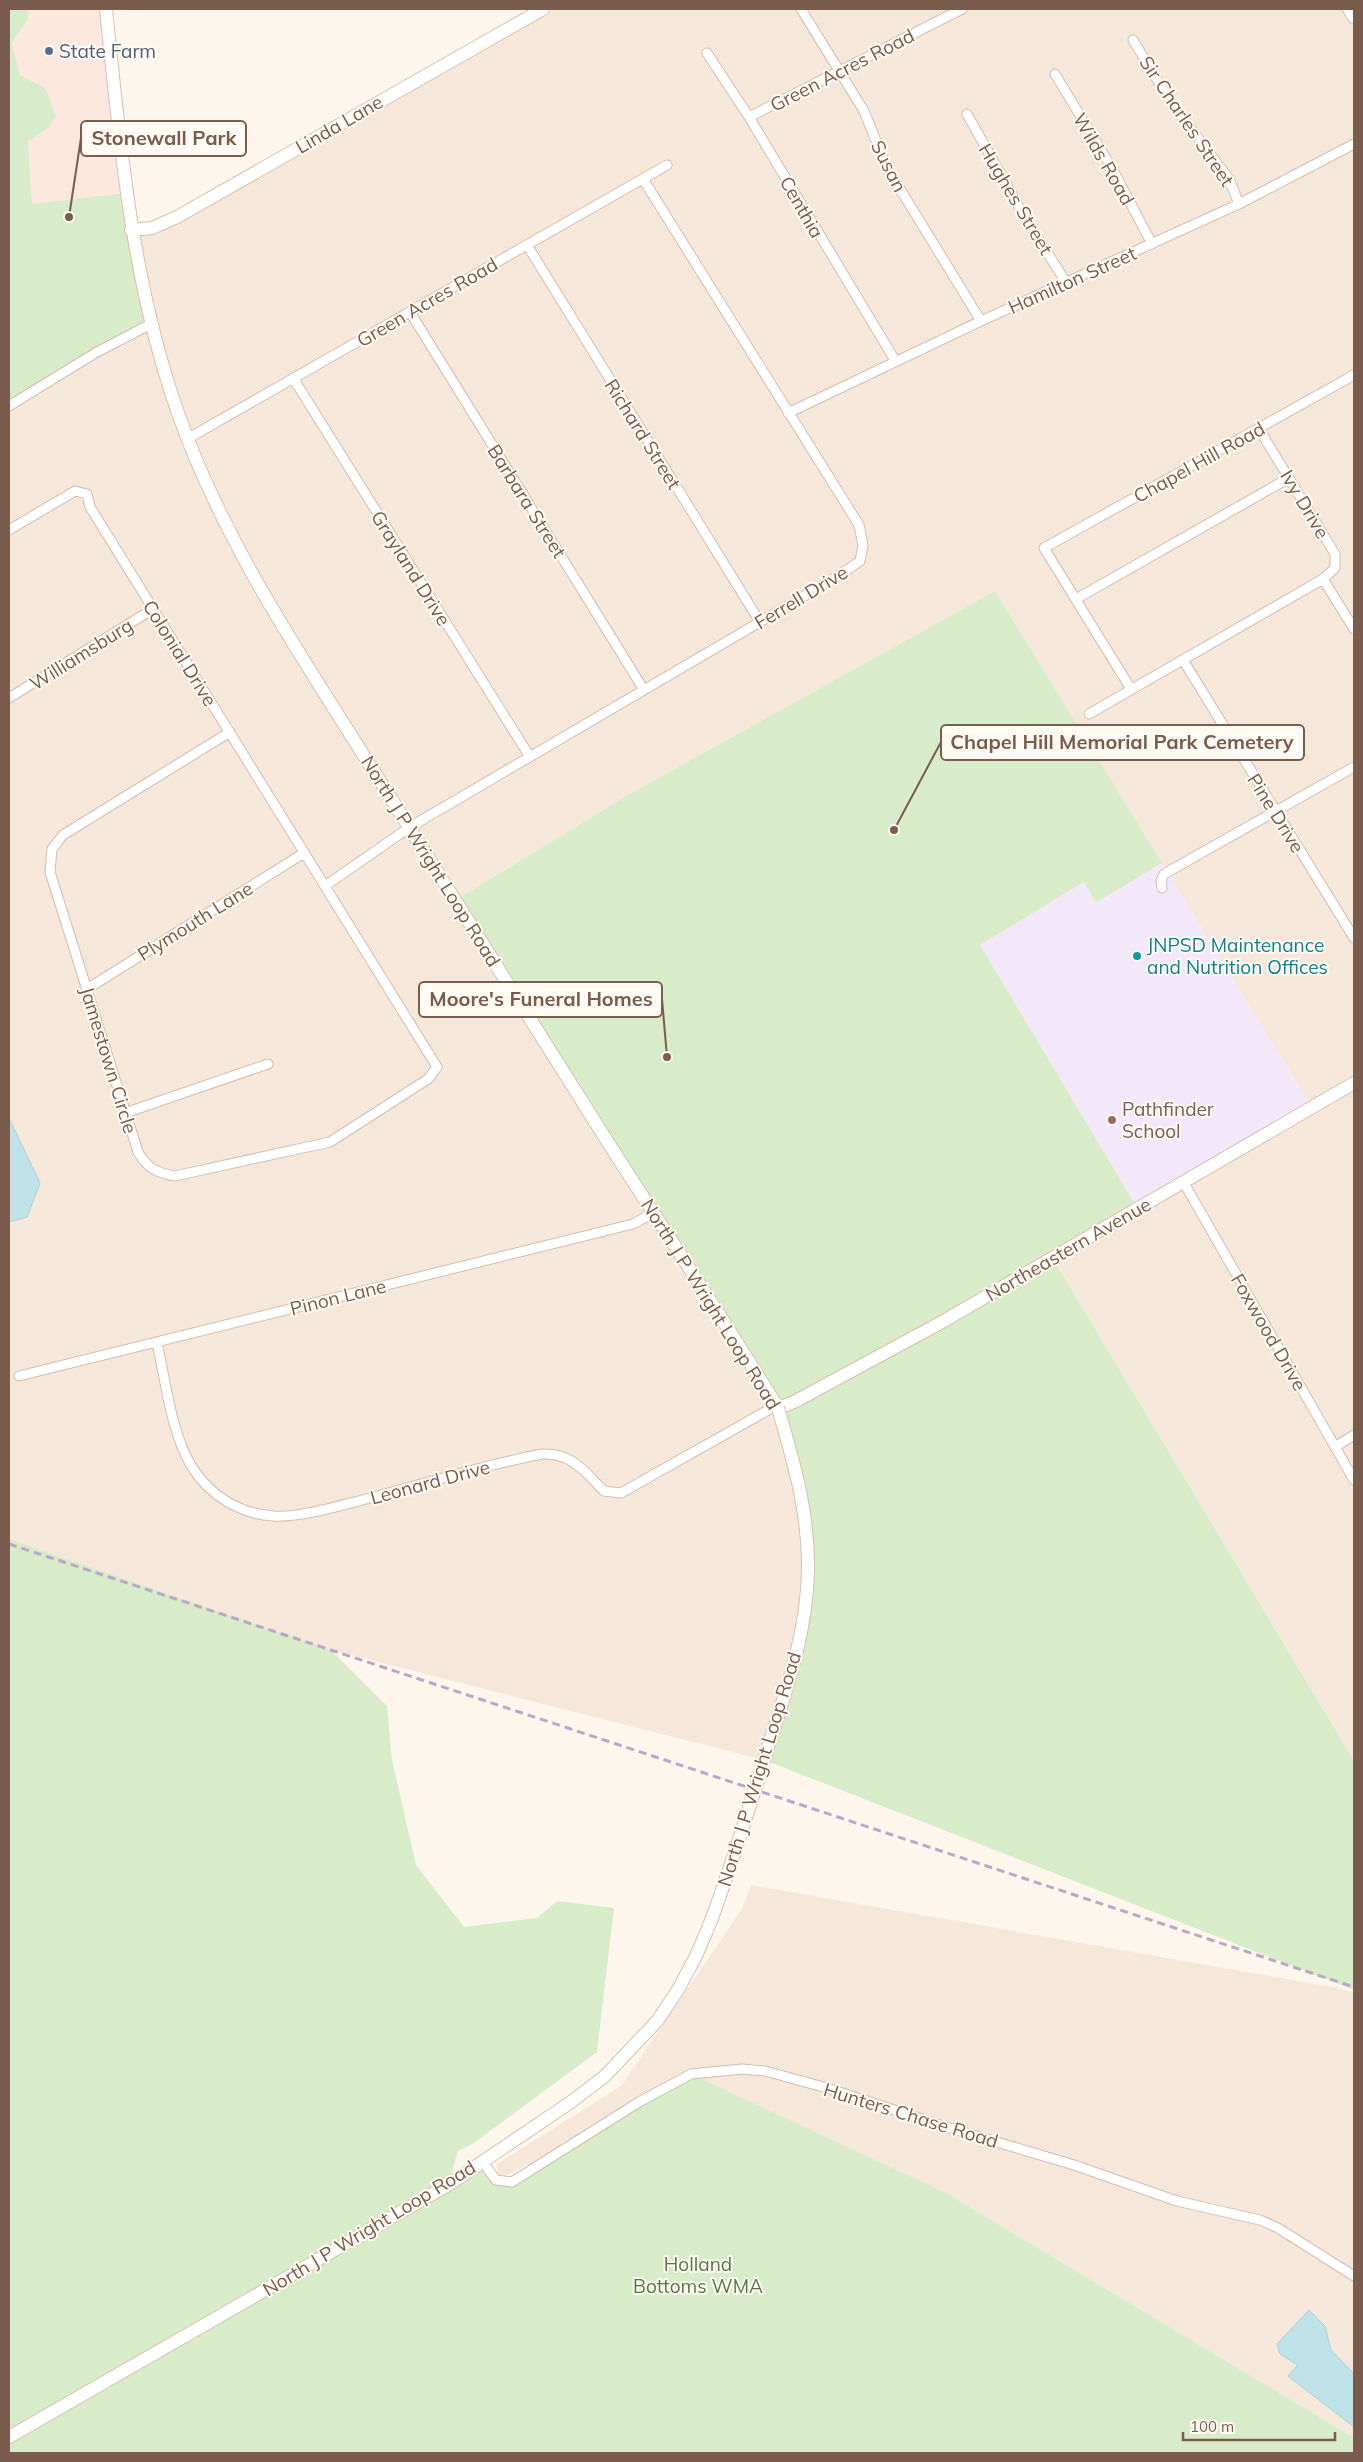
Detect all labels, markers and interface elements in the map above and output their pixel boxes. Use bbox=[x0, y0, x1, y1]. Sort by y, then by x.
street label: Green Acres Road bbox=[766, 23, 918, 117]
place label: State Farm bbox=[59, 39, 156, 63]
marker: State Farm bbox=[43, 45, 55, 57]
street label: Sir Charles Street bbox=[1134, 51, 1240, 191]
street label: Linda Lane bbox=[291, 89, 387, 159]
street label: Wilds Road bbox=[1068, 109, 1140, 209]
callout: Stonewall Park bbox=[81, 121, 246, 156]
text: Stonewall Park bbox=[92, 125, 237, 150]
street label: Susan bbox=[866, 136, 912, 196]
street label: Hughes Street bbox=[973, 139, 1059, 259]
street label: Centhia bbox=[775, 172, 829, 242]
street label: Hamilton Street bbox=[1004, 241, 1140, 319]
street label: Green Acres Road bbox=[352, 252, 502, 352]
street label: Richard Street bbox=[600, 375, 687, 494]
street label: Chapel Hill Road bbox=[1129, 416, 1269, 508]
street label: Barbara Street bbox=[482, 440, 572, 563]
street label: Ivy Drive bbox=[1275, 465, 1335, 543]
street label: Grayland Drive bbox=[366, 506, 456, 630]
street label: Ferrell Drive bbox=[750, 560, 852, 634]
street label: Colonial Drive bbox=[138, 595, 222, 711]
street label: Williamsburg bbox=[25, 613, 137, 695]
callout: Chapel Hill Memorial Park Cemetery bbox=[941, 725, 1304, 760]
text: Chapel Hill Memorial Park Cemetery bbox=[950, 729, 1294, 754]
street label: North J P Wright Loop Road bbox=[356, 751, 506, 971]
street label: Pine Drive bbox=[1242, 769, 1310, 857]
street label: Plymouth Lane bbox=[133, 876, 257, 966]
place label: JNPSD Maintenance and Nutrition Offices bbox=[1147, 933, 1328, 979]
marker: JNPSD Maintenance and Nutrition Offices bbox=[1131, 950, 1143, 962]
callout: Moore's Funeral Homes bbox=[419, 982, 662, 1017]
street label: Jamestown Circle bbox=[75, 984, 143, 1136]
text: Moore's Funeral Homes bbox=[429, 986, 653, 1011]
place label: Pathfinder School bbox=[1122, 1097, 1214, 1143]
marker: Pathfinder School bbox=[1106, 1114, 1118, 1126]
street label: Northeastern Avenue bbox=[981, 1192, 1155, 1306]
street label: North J P Wright Loop Road bbox=[636, 1194, 786, 1414]
street label: Foxwood Drive bbox=[1226, 1269, 1312, 1395]
street label: Pinon Lane bbox=[287, 1273, 389, 1321]
street label: Leonard Drive bbox=[367, 1454, 493, 1510]
street label: North J P Wright Loop Road bbox=[712, 1649, 806, 1889]
street label: Hunters Chase Road bbox=[821, 2077, 1001, 2153]
street label: North J P Wright Loop Road bbox=[258, 2155, 480, 2301]
park label: Holland Bottoms WMA bbox=[633, 2252, 763, 2298]
scale bar bbox=[1183, 2410, 1336, 2442]
text: 100 m bbox=[1190, 2417, 1234, 2436]

